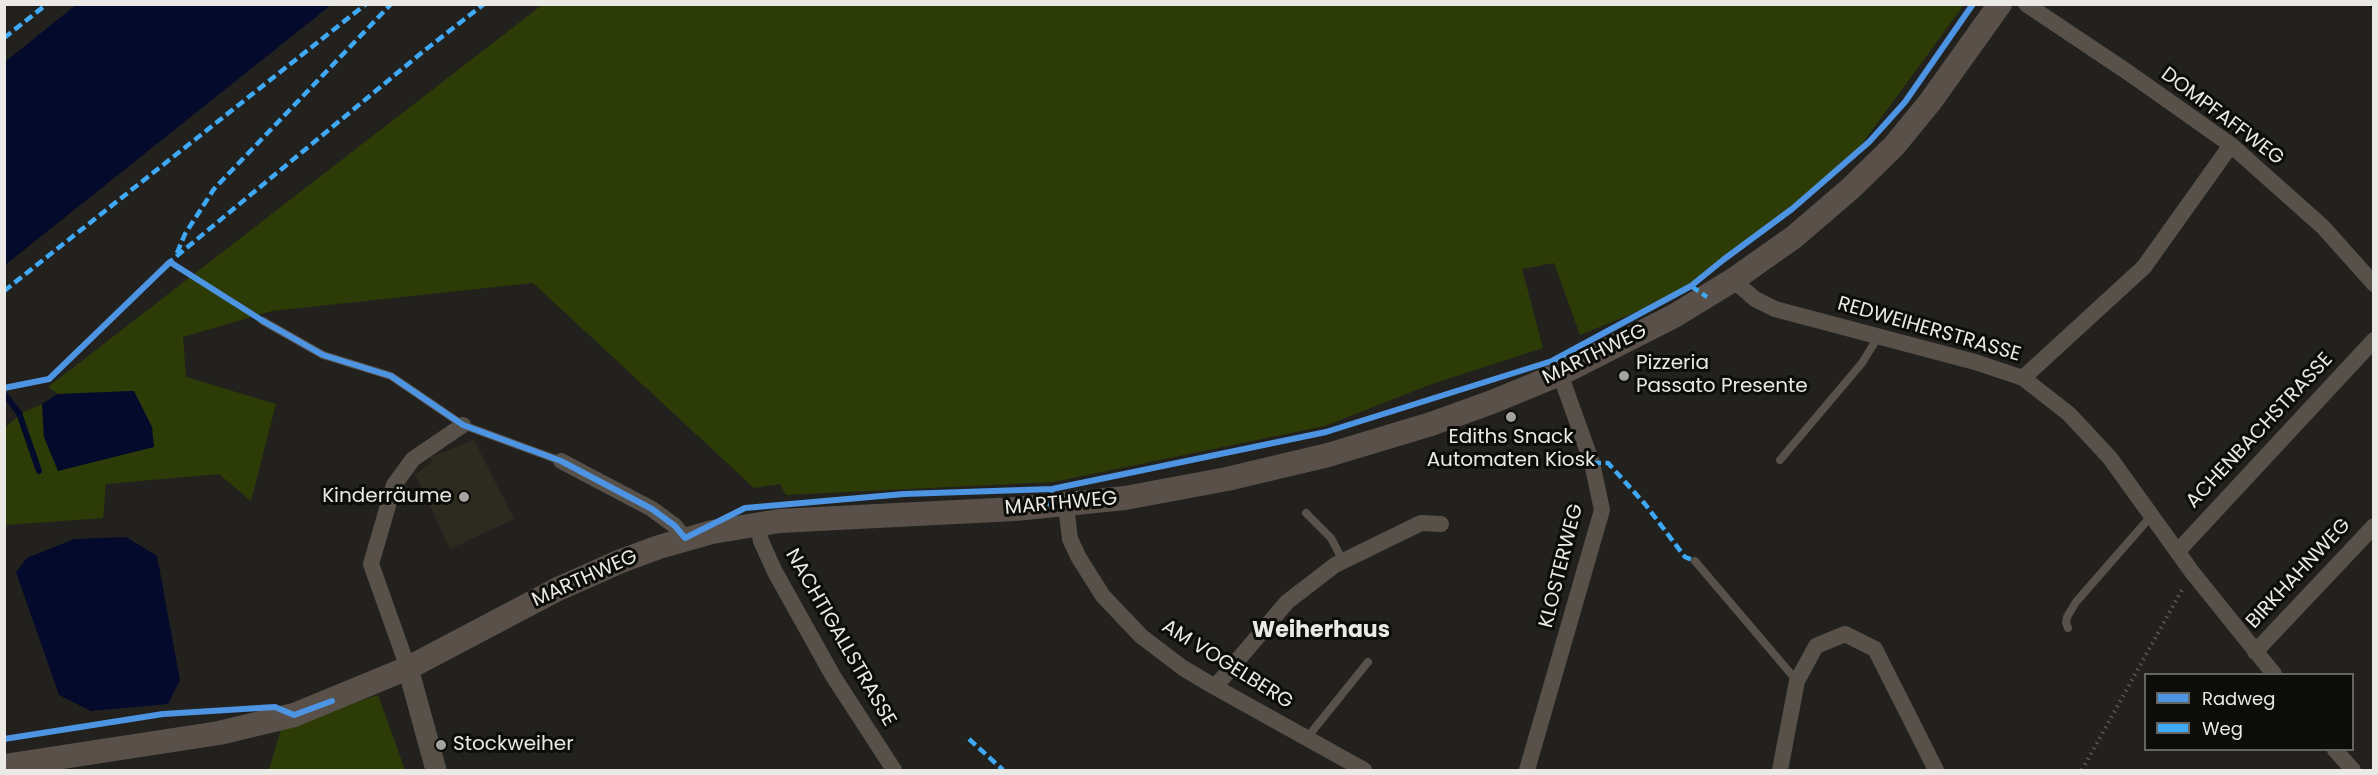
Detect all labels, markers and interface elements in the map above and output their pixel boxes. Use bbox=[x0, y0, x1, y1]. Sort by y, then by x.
street label: DOMPFAFFWEG bbox=[2156, 63, 2288, 171]
street label: REDWEIHERSTRASSE bbox=[1835, 292, 2023, 368]
street label: MARTHWEG bbox=[1539, 319, 1651, 391]
street label: ACHENBACHSTRASSE bbox=[2182, 348, 2338, 514]
place label: Pizzeria Passato Presente bbox=[1636, 352, 1808, 399]
marker: Pizzeria Passato Presente bbox=[1617, 369, 1631, 383]
marker: Ediths Snack Automaten Kiosk bbox=[1504, 410, 1518, 424]
place label: Ediths Snack Automaten Kiosk bbox=[1427, 426, 1595, 473]
place label: Kinderräume bbox=[322, 485, 452, 509]
street label: MARTHWEG bbox=[1004, 487, 1118, 521]
marker: Kinderräume bbox=[457, 490, 471, 504]
street label: KLOSTERWEG bbox=[1535, 502, 1589, 630]
street label: BIRKHAHNWEG bbox=[2242, 514, 2356, 634]
street label: MARTHWEG bbox=[529, 545, 641, 613]
street label: NACHTIGALLSTRASSE bbox=[779, 545, 901, 731]
street label: AM VOGELBERG bbox=[1157, 615, 1297, 715]
district label: Weiherhaus bbox=[1252, 618, 1390, 644]
legend bbox=[2144, 673, 2354, 751]
text: Radweg bbox=[2202, 686, 2275, 711]
text: Weg bbox=[2202, 716, 2243, 741]
place label: Stockweiher bbox=[453, 733, 574, 757]
marker: Stockweiher bbox=[434, 738, 448, 752]

